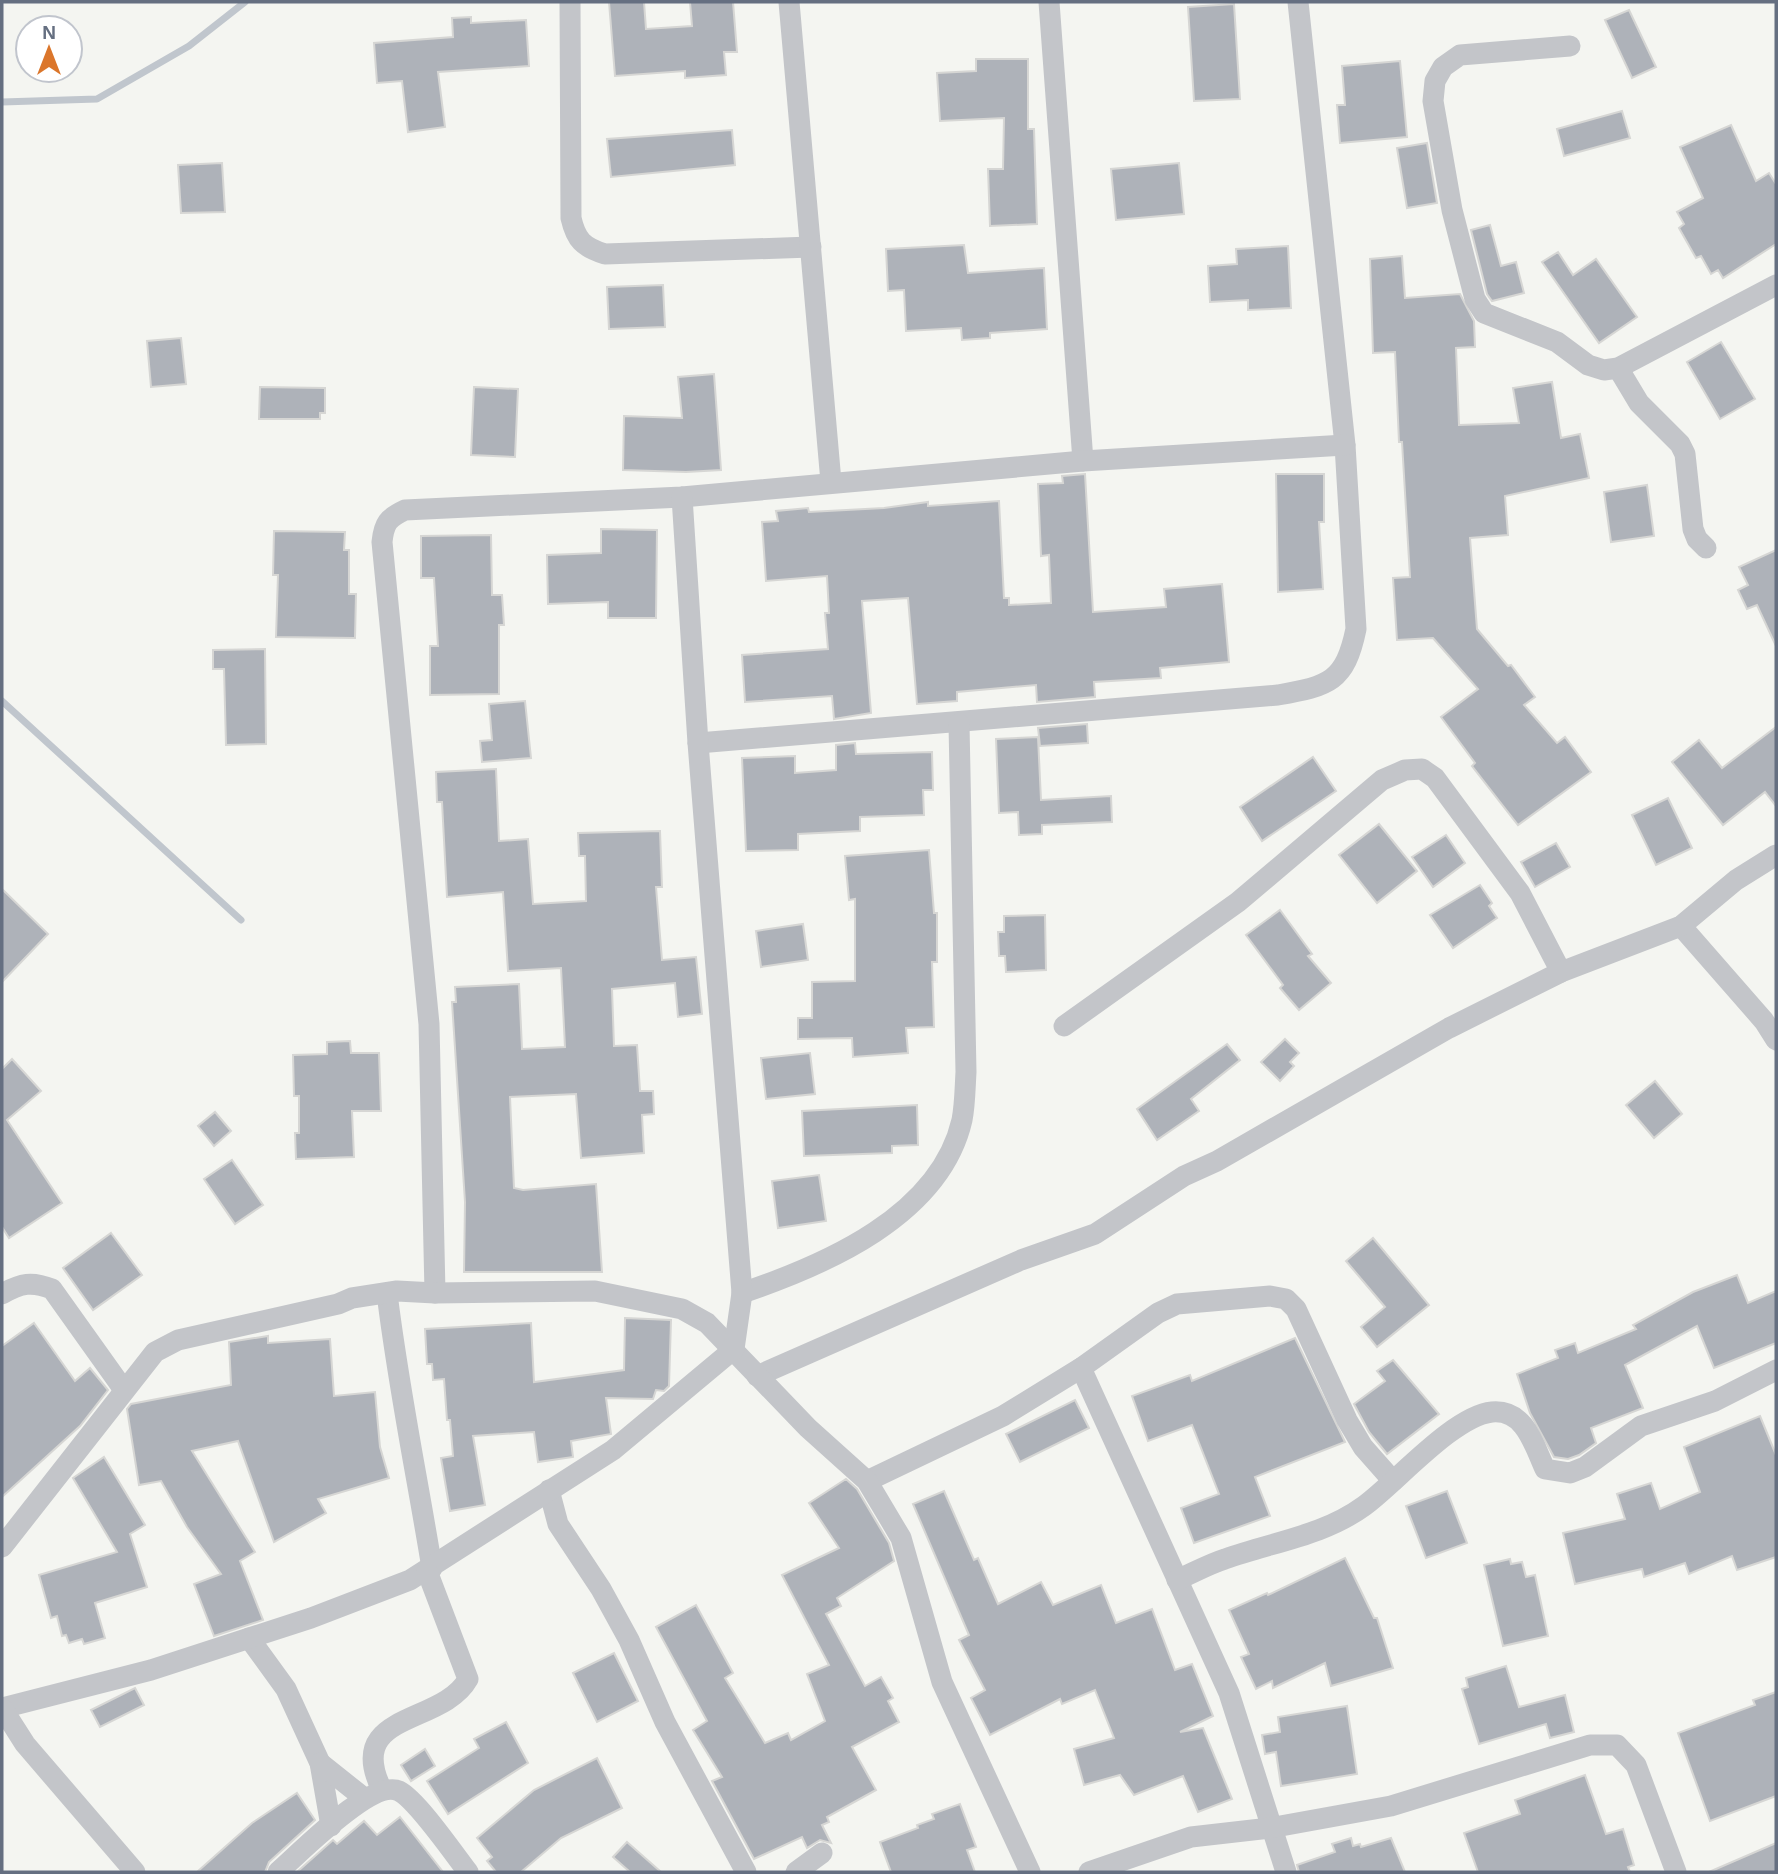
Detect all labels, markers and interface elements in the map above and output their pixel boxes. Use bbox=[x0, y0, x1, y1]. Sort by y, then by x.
north arrow bbox=[14, 14, 84, 84]
text: N bbox=[42, 22, 56, 43]

